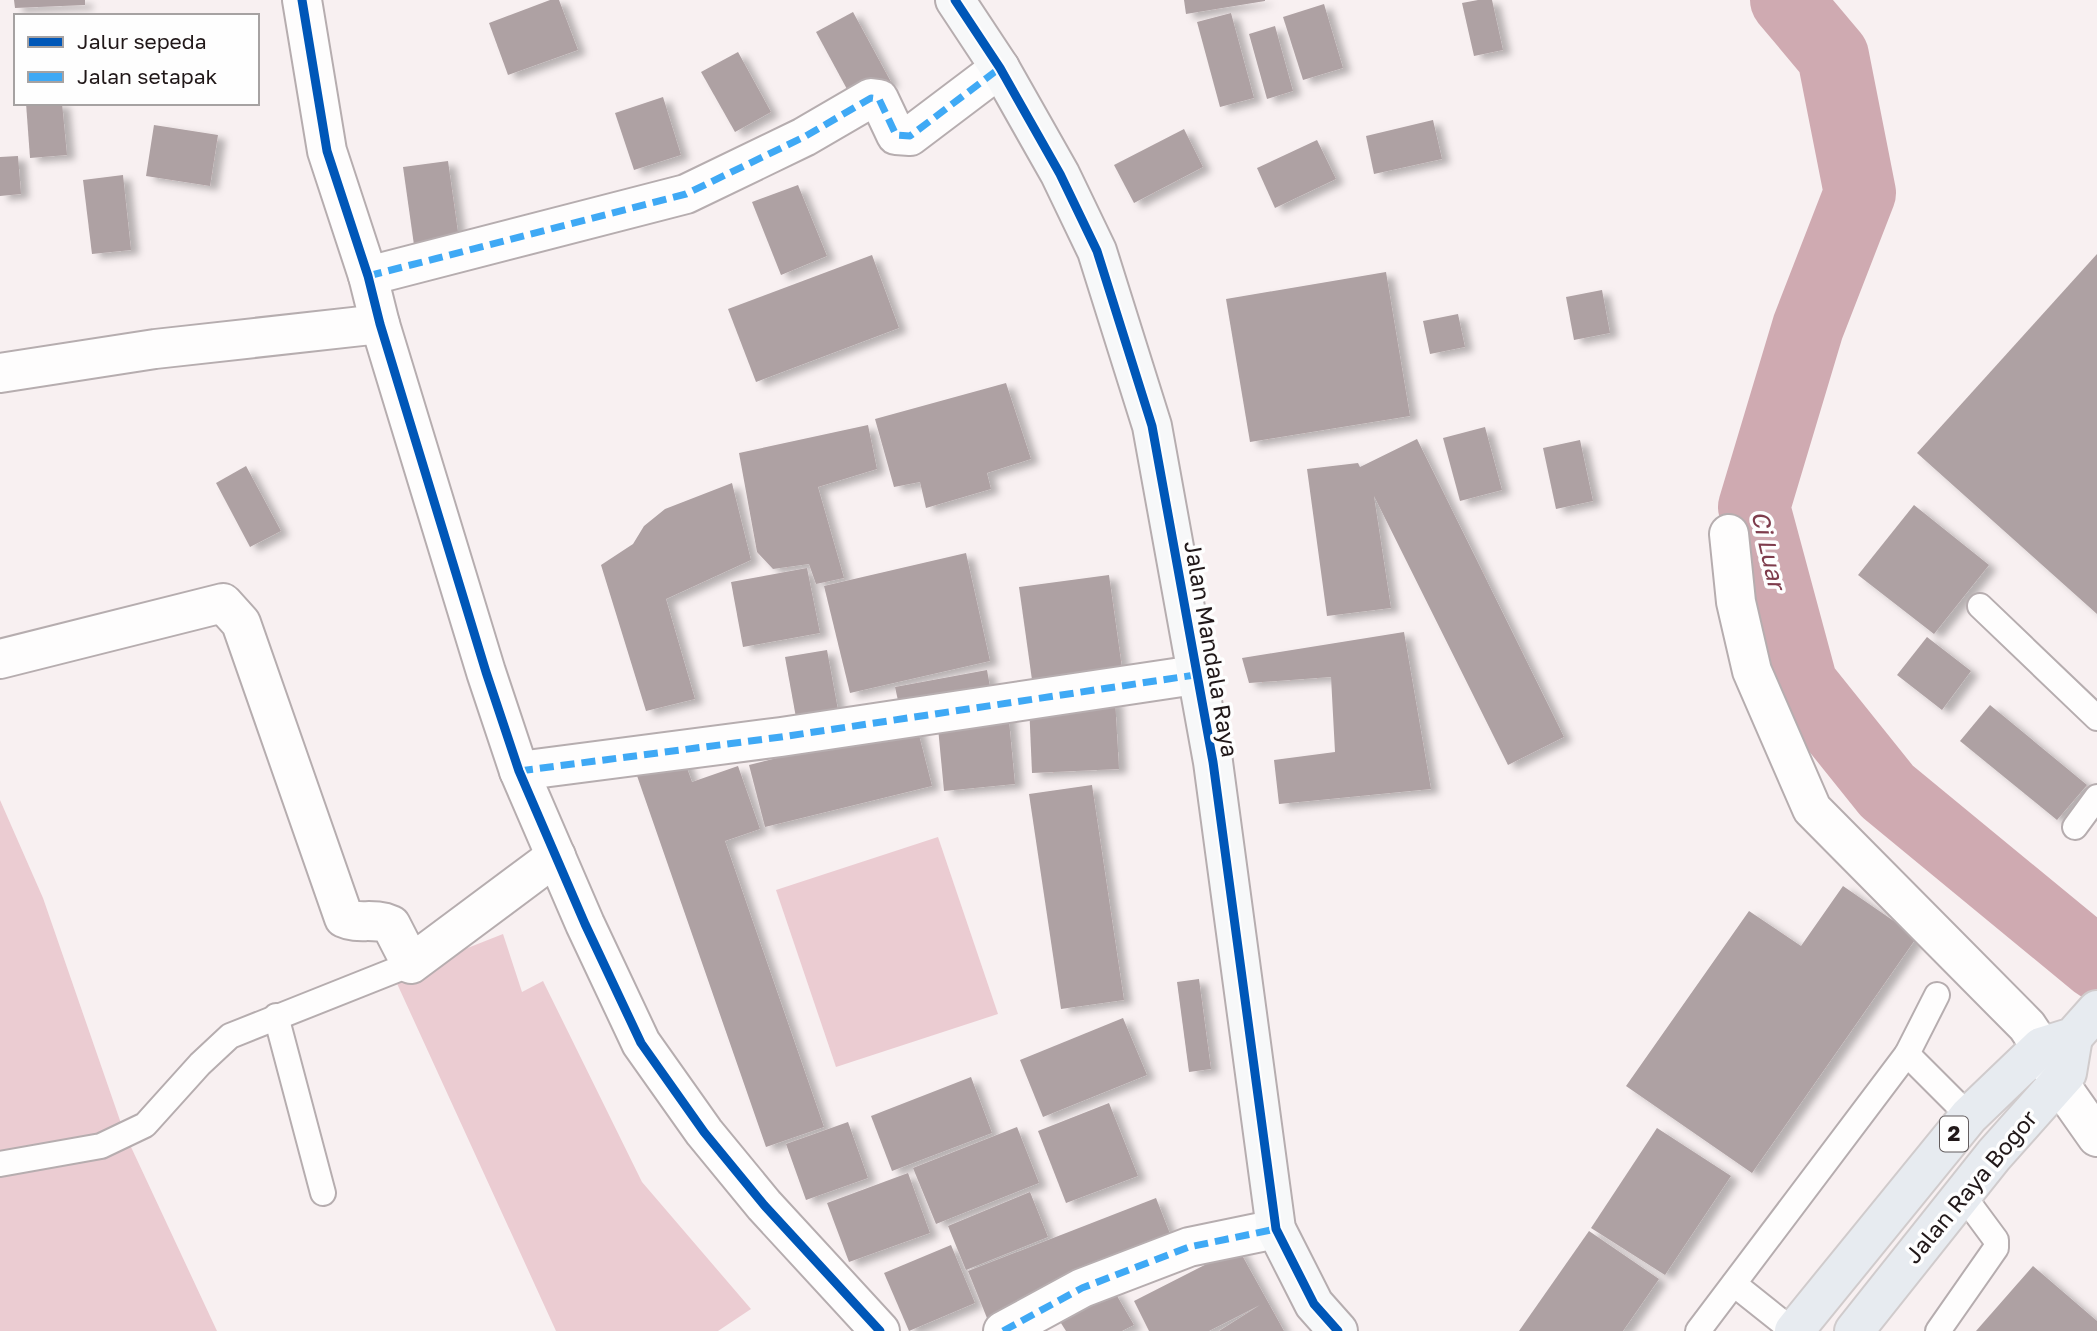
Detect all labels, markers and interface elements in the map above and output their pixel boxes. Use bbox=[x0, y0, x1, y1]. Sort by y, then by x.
legend bbox=[14, 14, 259, 105]
text: Jalur sepeda bbox=[77, 28, 207, 54]
text: Jalan setapak bbox=[77, 63, 218, 89]
water label: Ci Luar bbox=[1746, 508, 1793, 595]
street label: Jalan Mandala Raya bbox=[1179, 538, 1245, 759]
street label: Jalan Raya Bogor bbox=[1898, 1104, 2042, 1269]
road number: 2 bbox=[1940, 1116, 1968, 1152]

